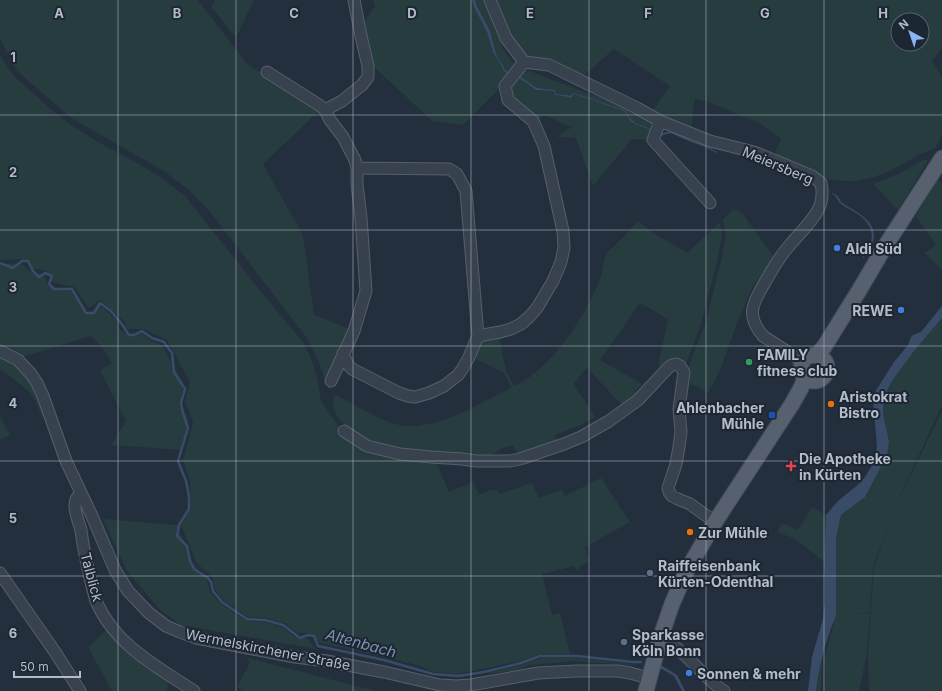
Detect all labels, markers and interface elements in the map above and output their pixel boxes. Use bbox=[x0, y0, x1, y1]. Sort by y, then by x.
text: A bbox=[54, 5, 64, 21]
text: B bbox=[173, 5, 182, 21]
text: C bbox=[289, 5, 299, 21]
text: D bbox=[407, 5, 417, 21]
text: E bbox=[526, 5, 534, 21]
text: F bbox=[644, 5, 652, 21]
text: G bbox=[760, 5, 770, 21]
text: H bbox=[878, 5, 888, 21]
north arrow bbox=[890, 12, 930, 52]
text: N bbox=[896, 16, 911, 32]
text: 1 bbox=[10, 49, 16, 65]
street label: Meiersberg bbox=[740, 142, 816, 188]
text: 2 bbox=[9, 164, 17, 180]
place label: Aldi Süd bbox=[845, 240, 902, 257]
marker: Aldi Süd bbox=[832, 243, 842, 253]
text: 3 bbox=[9, 279, 17, 295]
place label: REWE bbox=[852, 302, 893, 319]
marker: REWE bbox=[896, 305, 906, 315]
place label: FAMILY fitness club bbox=[757, 346, 837, 379]
marker: FAMILY fitness club bbox=[744, 357, 754, 367]
place label: Aristokrat Bistro bbox=[839, 388, 907, 421]
text: 4 bbox=[9, 395, 18, 411]
place label: Ahlenbacher Mühle bbox=[676, 399, 764, 432]
marker: Aristokrat Bistro bbox=[826, 399, 836, 409]
marker: Ahlenbacher Mühle bbox=[767, 410, 777, 420]
place label: Die Apotheke in Kürten bbox=[799, 450, 891, 483]
marker: Die Apotheke in Kürten bbox=[786, 461, 796, 471]
text: 5 bbox=[9, 510, 17, 526]
place label: Zur Mühle bbox=[698, 524, 768, 541]
marker: Zur Mühle bbox=[685, 527, 695, 537]
street label: Talblick bbox=[77, 551, 107, 604]
place label: Raiffeisenbank Kürten-Odenthal bbox=[658, 557, 773, 590]
marker: Raiffeisenbank Kürten-Odenthal bbox=[645, 568, 655, 578]
water label: Altenbach bbox=[323, 624, 399, 662]
text: 6 bbox=[9, 625, 17, 641]
street label: Wermelskirchener Straße bbox=[184, 625, 352, 673]
place label: Sparkasse Köln Bonn bbox=[632, 626, 704, 659]
marker: Sparkasse Köln Bonn bbox=[619, 637, 629, 647]
scale bar bbox=[14, 653, 80, 679]
text: 50 m bbox=[20, 659, 49, 674]
place label: Sonnen & mehr bbox=[697, 665, 801, 682]
marker: Sonnen & mehr bbox=[684, 668, 694, 678]

